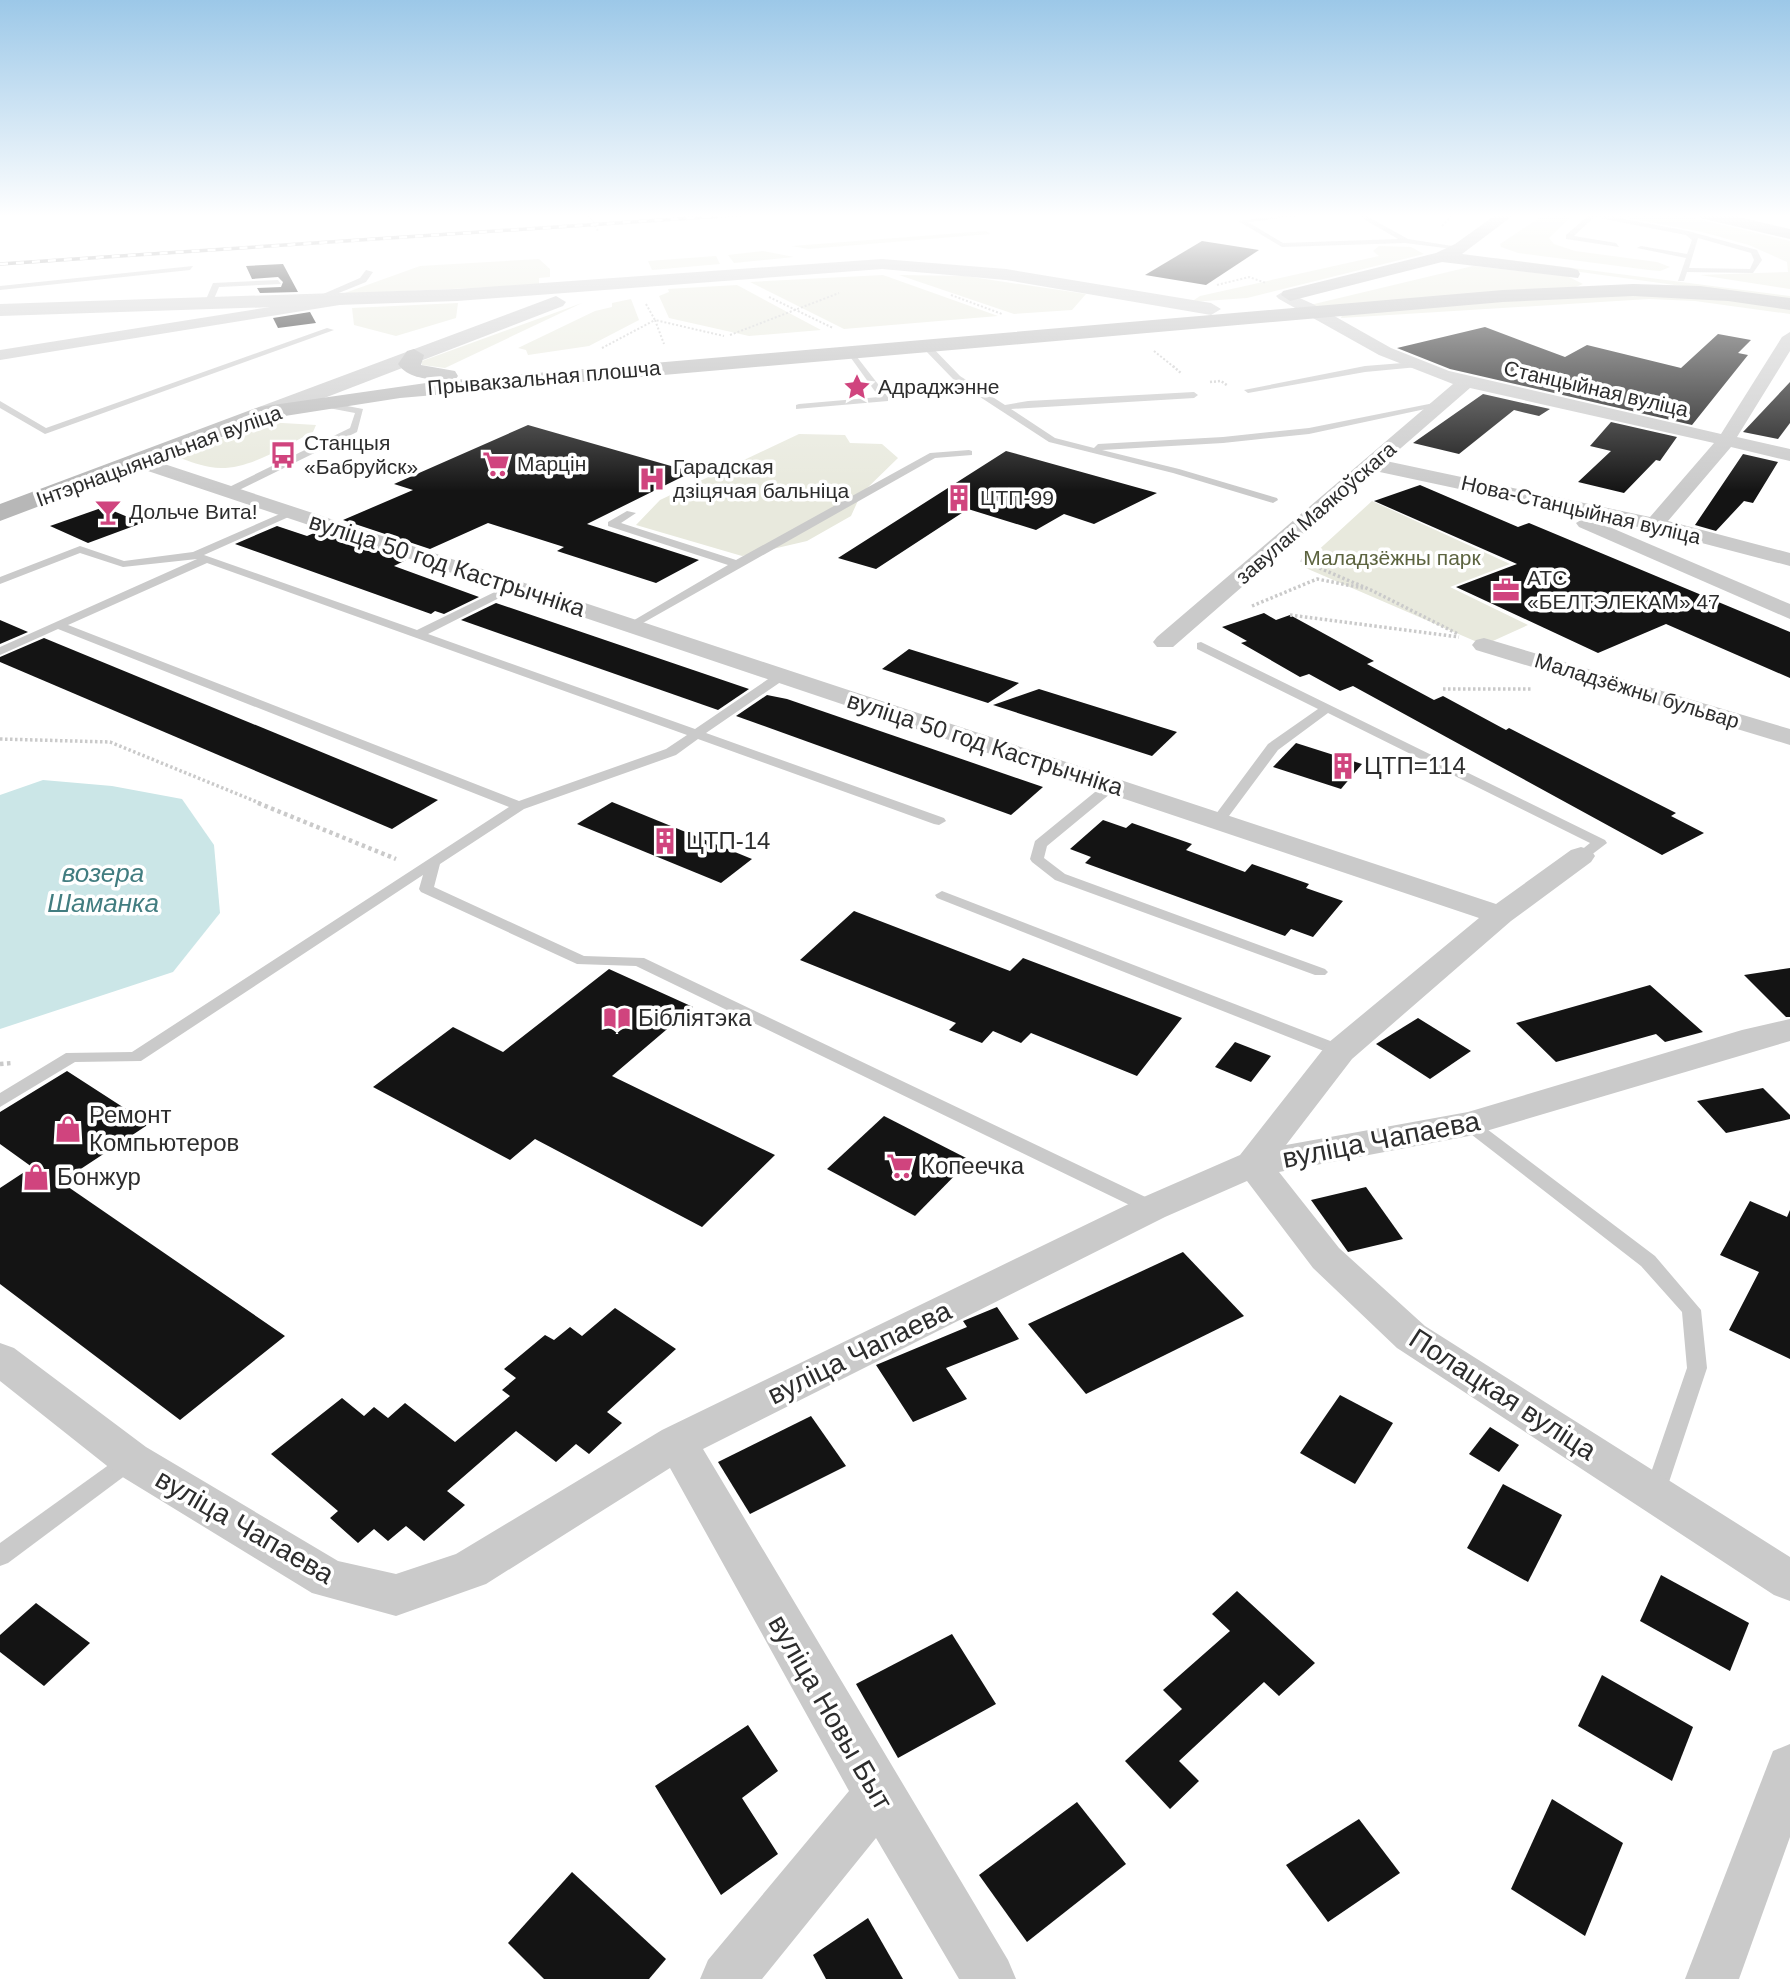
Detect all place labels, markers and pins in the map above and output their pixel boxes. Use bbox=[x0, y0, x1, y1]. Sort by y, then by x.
place icon: Адраджэнне bbox=[842, 372, 872, 402]
place label: Адраджэнне bbox=[878, 375, 1000, 398]
place label: Станцыя «Бабруйск» bbox=[304, 431, 418, 478]
bus stop icon: Станцыя «Бабруйск» bbox=[268, 440, 298, 470]
supermarket icon: Марцін bbox=[481, 449, 511, 479]
place label: Марцін bbox=[517, 452, 586, 475]
place label: Гарадская дзіцячая бальніца bbox=[673, 455, 849, 502]
hospital icon: Гарадская дзіцячая бальніца bbox=[637, 464, 667, 494]
building icon: ЦТП-99 bbox=[944, 483, 974, 513]
place label: ЦТП-99 bbox=[980, 486, 1054, 509]
bar icon: Дольче Вита! bbox=[93, 497, 123, 527]
place label: Дольче Вита! bbox=[129, 500, 258, 523]
place label: АТС «БЕЛТЭЛЕКАМ» 47 bbox=[1527, 566, 1720, 613]
office icon: АТС «БЕЛТЭЛЕКАМ» 47 bbox=[1491, 575, 1521, 605]
building icon: ЦТП=114 bbox=[1328, 751, 1358, 781]
place label: ЦТП=114 bbox=[1364, 752, 1466, 779]
building icon: ЦТП-14 bbox=[650, 826, 680, 856]
place label: ЦТП-14 bbox=[686, 827, 770, 854]
library icon: Бібліятэка bbox=[602, 1003, 632, 1033]
place label: Бібліятэка bbox=[638, 1004, 752, 1031]
place label: Ремонт Компьютеров bbox=[89, 1101, 239, 1156]
shop icon: Ремонт Компьютеров bbox=[53, 1114, 83, 1144]
supermarket icon: Копеечка bbox=[885, 1151, 915, 1181]
place label: Копеечка bbox=[921, 1152, 1025, 1179]
shop icon: Бонжур bbox=[21, 1162, 51, 1192]
place label: Бонжур bbox=[57, 1163, 141, 1190]

